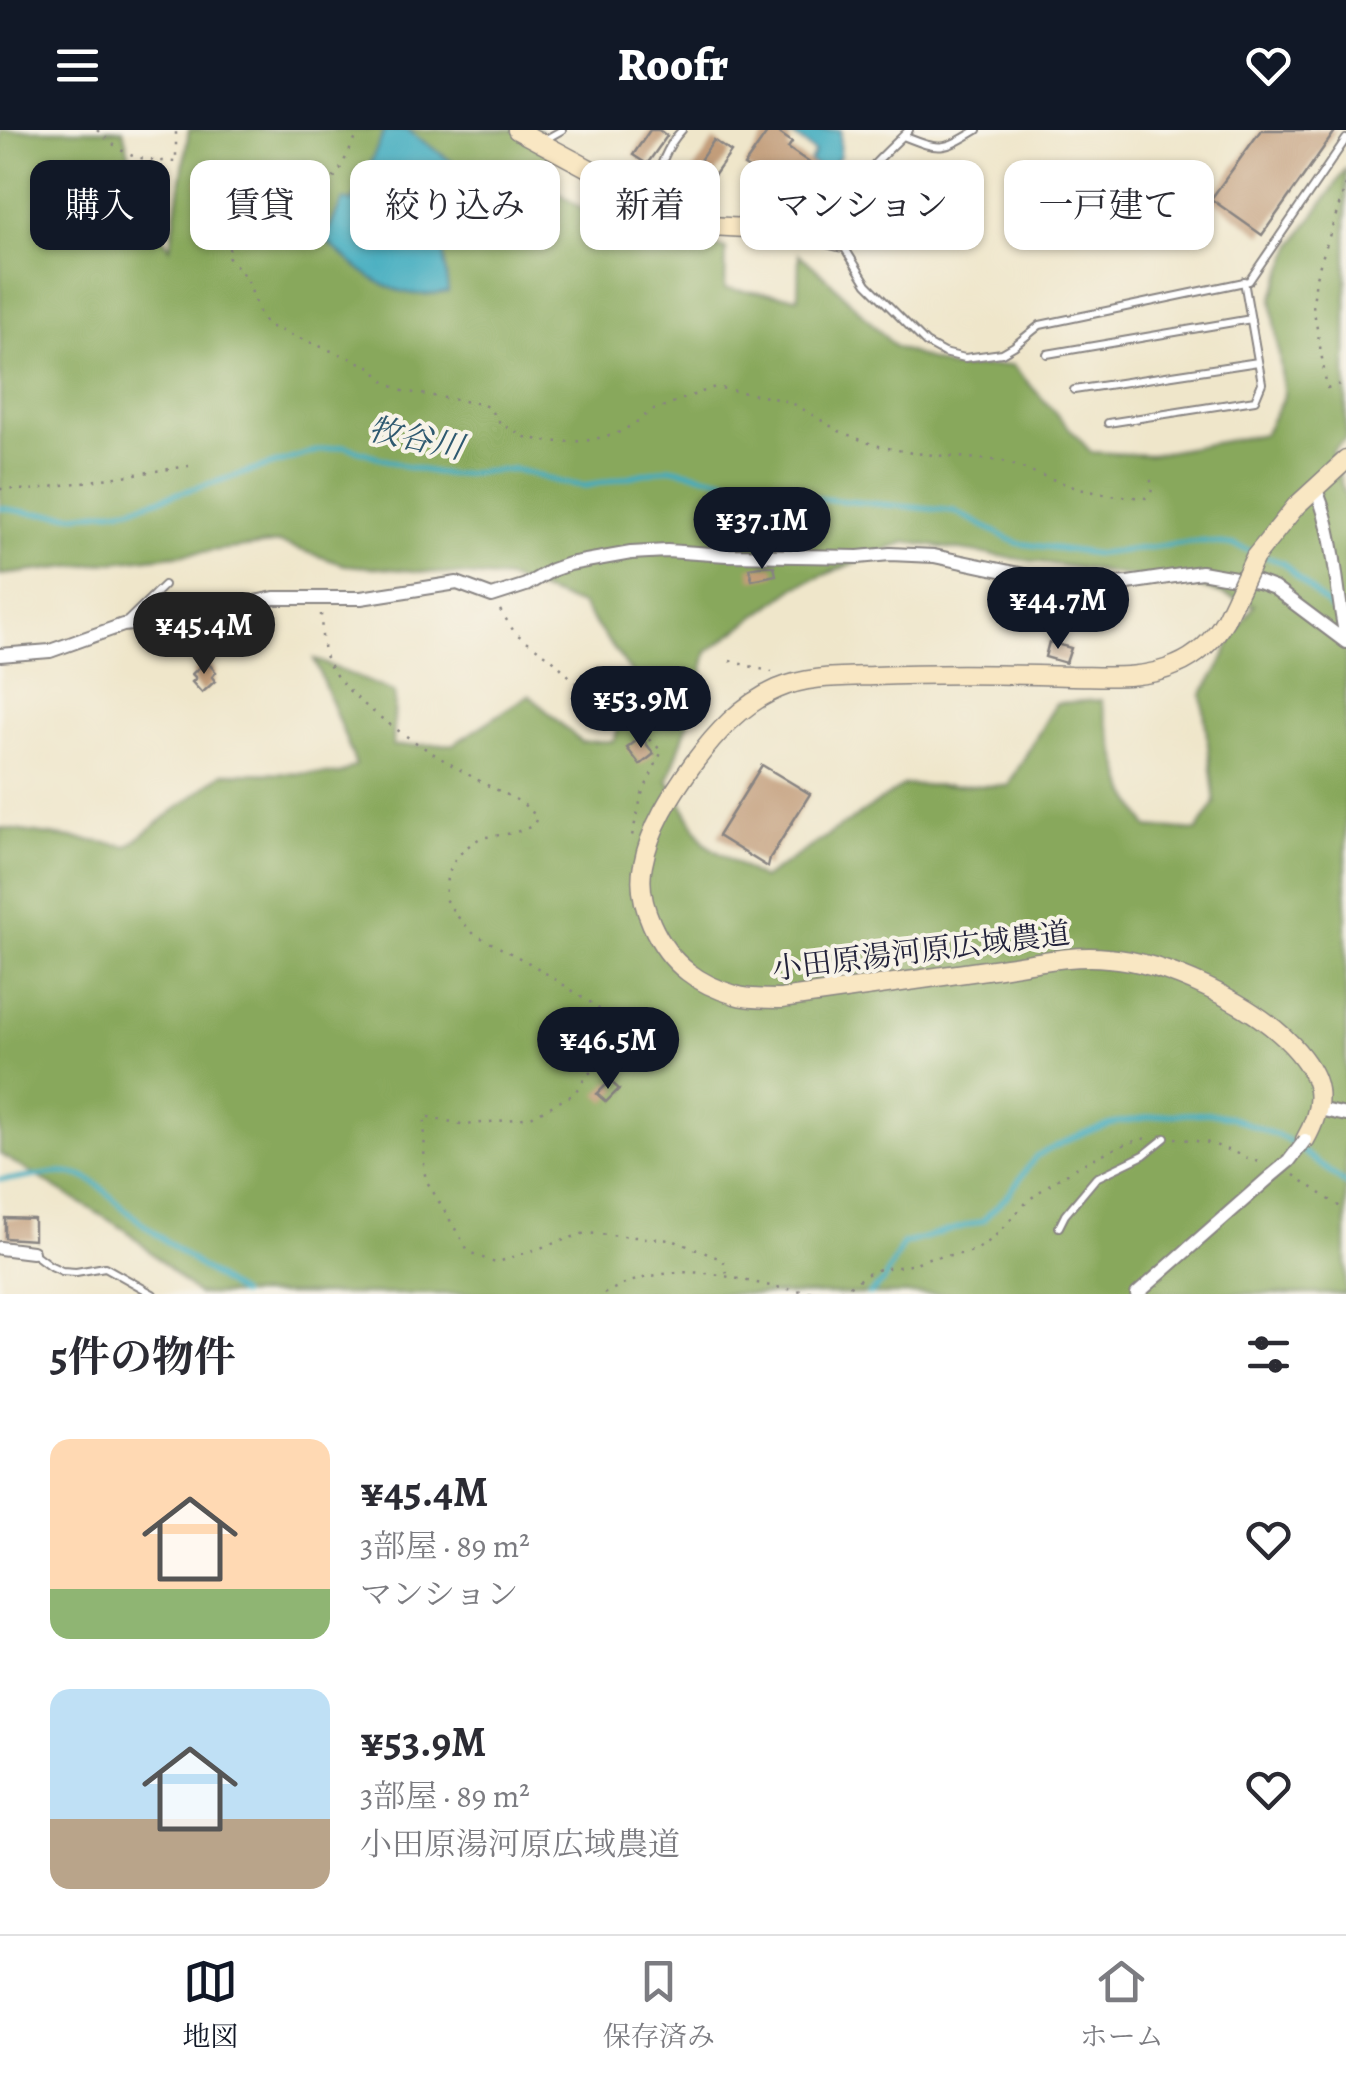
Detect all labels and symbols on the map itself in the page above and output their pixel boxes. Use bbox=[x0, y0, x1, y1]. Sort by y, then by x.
water label: 牧谷川 bbox=[364, 406, 470, 470]
pin: ¥37.1M bbox=[681, 487, 843, 572]
pin: ¥44.7M bbox=[977, 567, 1139, 652]
pin: ¥45.4M bbox=[123, 592, 285, 677]
pin: ¥53.9M bbox=[560, 666, 722, 751]
street label: 小田原湯河原広域農道 bbox=[770, 913, 1072, 989]
pin: ¥46.5M bbox=[527, 1007, 689, 1092]

